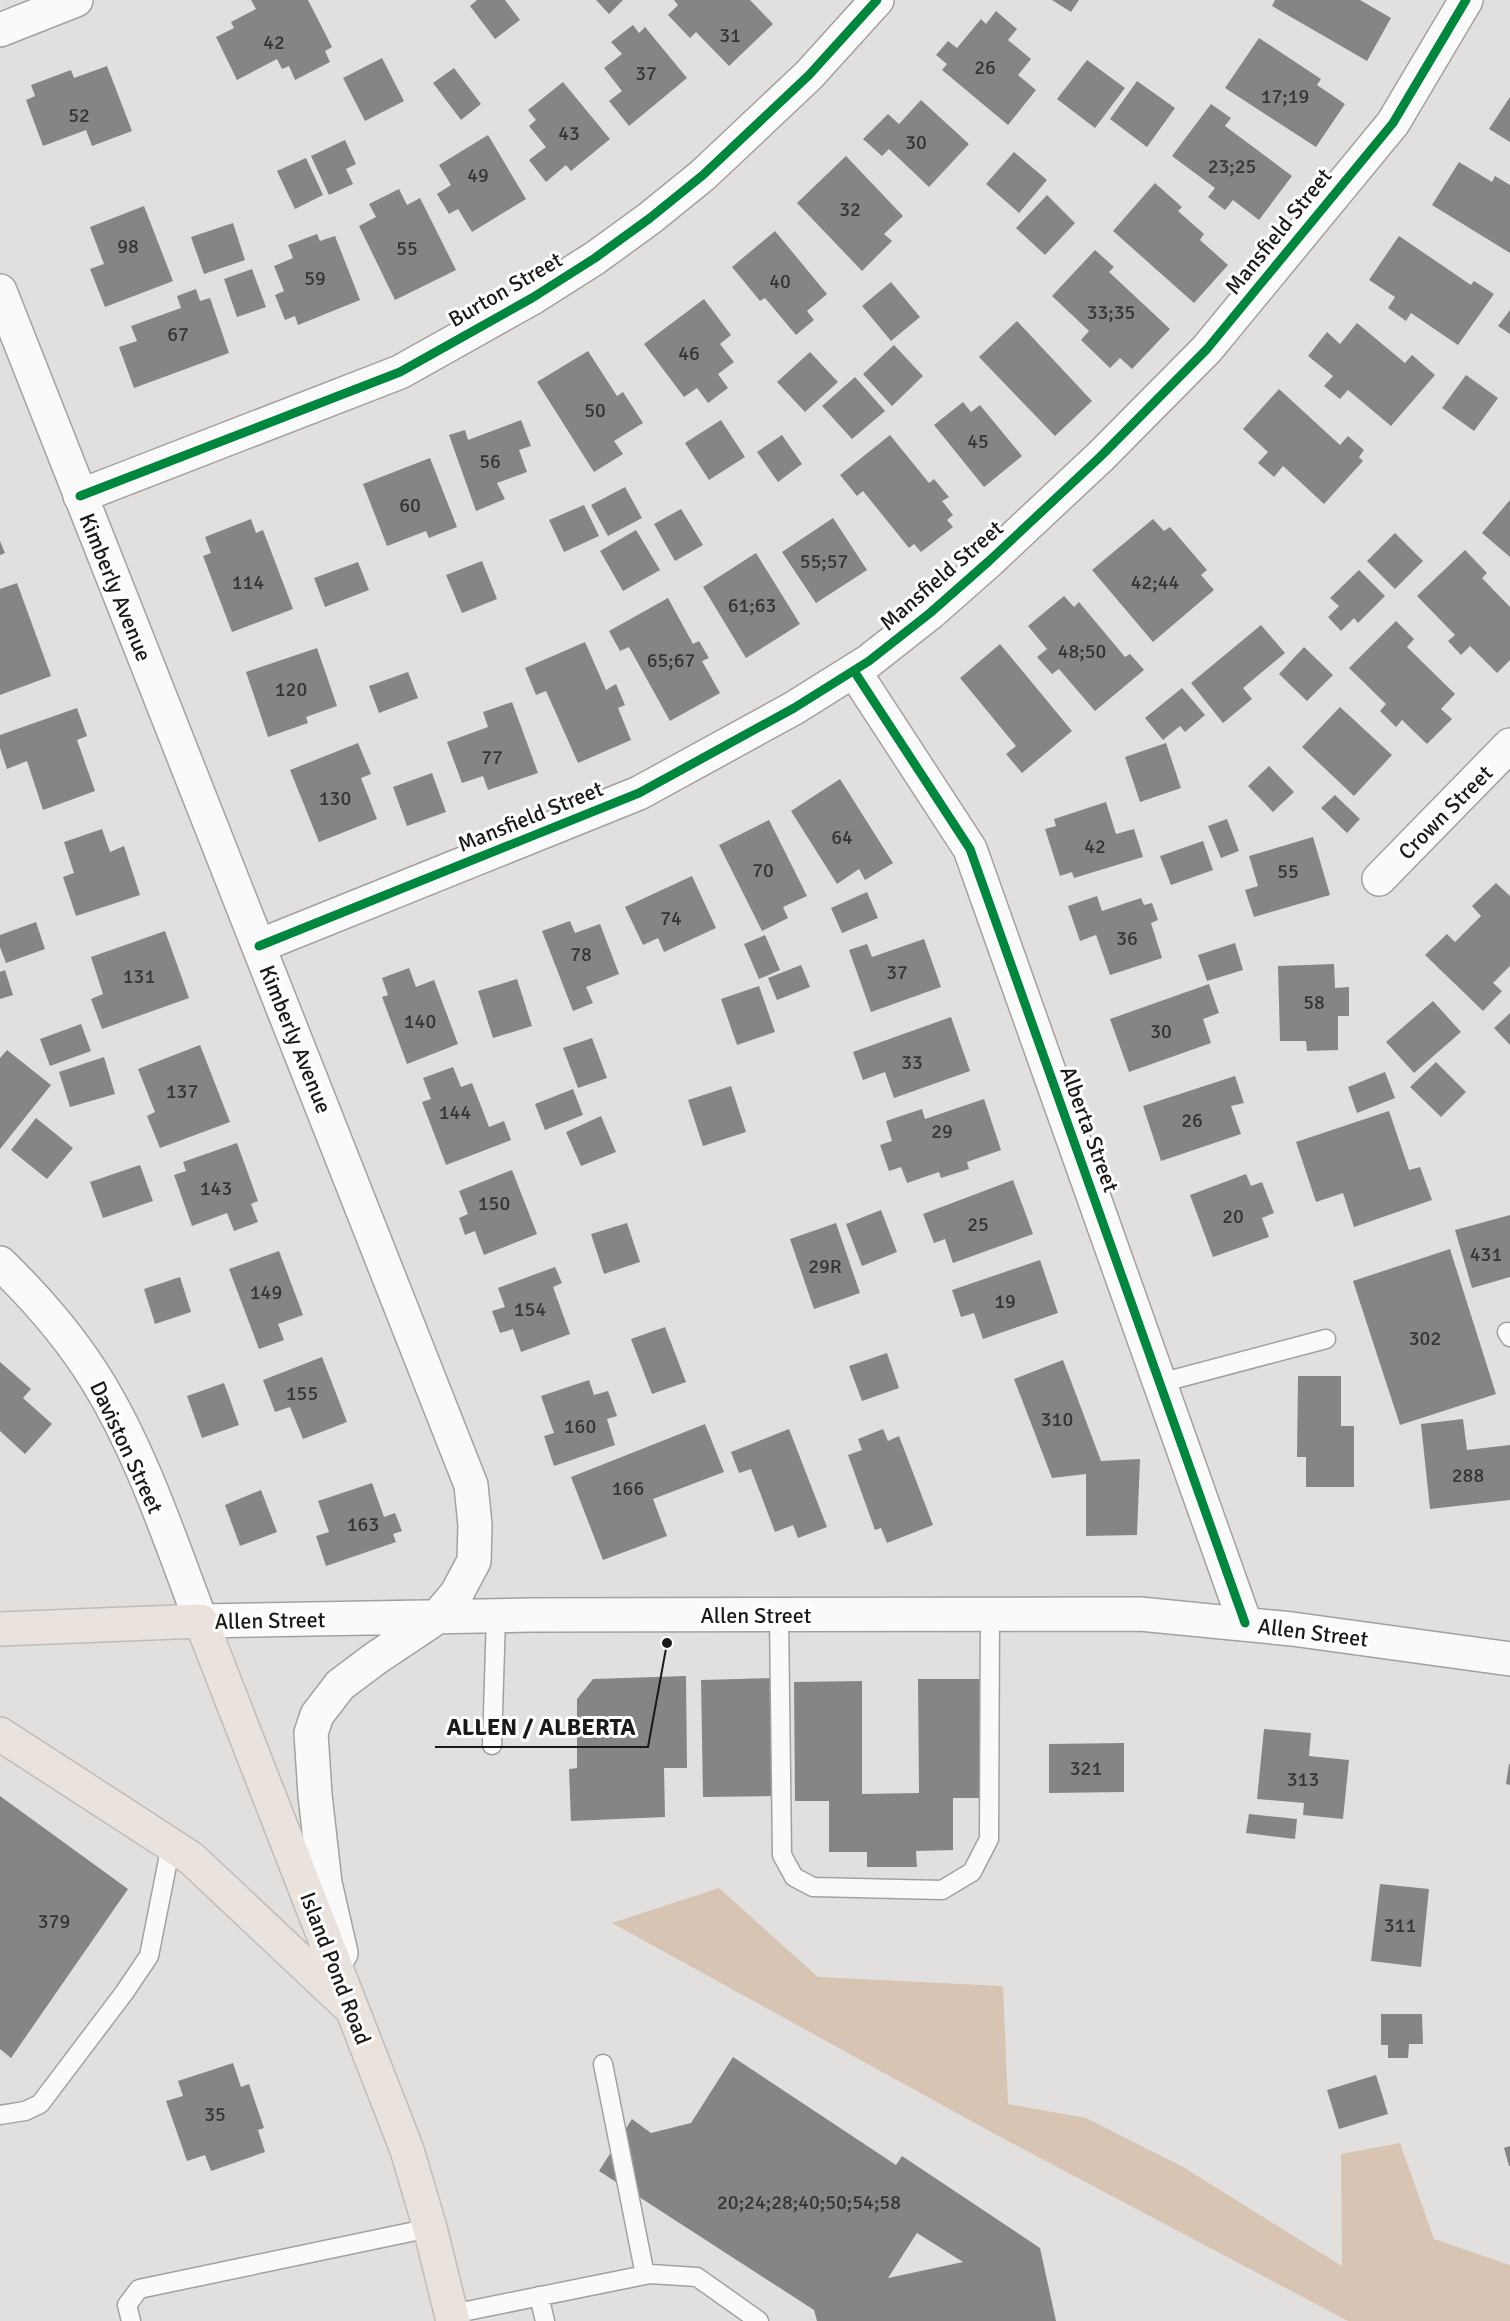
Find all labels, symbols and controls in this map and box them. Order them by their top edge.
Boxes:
house number: 31 [719,23,741,48]
house number: 42 [263,30,285,55]
house number: 26 [974,55,996,80]
house number: 37 [635,61,657,86]
house number: 17;19 [1261,84,1309,109]
house number: 52 [68,103,90,128]
house number: 43 [558,121,580,146]
house number: 30 [905,130,927,155]
house number: 23;25 [1208,154,1256,179]
house number: 49 [467,163,489,188]
street label: Mansfield Street [1219,163,1338,300]
house number: 32 [839,197,861,222]
house number: 98 [117,234,139,259]
house number: 55 [396,236,418,261]
street label: Burton Street [444,246,567,333]
house number: 59 [304,266,326,291]
house number: 40 [769,269,791,294]
house number: 33;35 [1087,300,1135,325]
house number: 67 [167,322,189,347]
house number: 46 [678,341,700,366]
house number: 50 [584,398,606,423]
house number: 45 [967,429,989,454]
house number: 56 [479,449,501,474]
house number: 60 [399,493,421,518]
street label: Kimberly Avenue [74,509,158,665]
street label: Mansfield Street [874,514,1009,636]
house number: 55;57 [800,549,848,574]
house number: 114 [232,570,264,595]
house number: 42;44 [1131,570,1180,595]
house number: 61;63 [728,593,776,618]
house number: 48;50 [1058,639,1106,664]
house number: 65;67 [647,648,695,673]
house number: 120 [275,677,307,702]
house number: 77 [481,745,503,770]
street label: Crown Street [1393,759,1498,865]
street label: Mansfield Street [454,775,607,858]
house number: 130 [319,786,351,811]
house number: 64 [831,825,853,850]
house number: 42 [1084,834,1106,859]
house number: 70 [752,858,774,883]
house number: 55 [1277,859,1299,884]
house number: 74 [660,906,682,931]
house number: 36 [1116,926,1138,951]
house number: 78 [570,942,592,967]
house number: 37 [886,960,908,985]
street label: Kimberly Avenue [254,961,338,1117]
house number: 131 [123,964,155,989]
house number: 58 [1303,990,1325,1015]
house number: 140 [404,1009,436,1034]
house number: 30 [1150,1019,1172,1044]
house number: 33 [901,1050,923,1075]
street label: Alberta Street [1054,1063,1125,1196]
house number: 137 [166,1079,198,1104]
house number: 144 [439,1100,471,1125]
house number: 26 [1181,1108,1203,1133]
house number: 29 [931,1119,953,1144]
house number: 143 [200,1176,232,1201]
house number: 150 [478,1191,510,1216]
house number: 20 [1222,1204,1244,1229]
house number: 25 [967,1212,989,1237]
house number: 431 [1470,1242,1502,1267]
house number: 29R [808,1254,842,1279]
house number: 149 [250,1280,282,1305]
house number: 19 [994,1289,1016,1314]
house number: 154 [514,1297,546,1322]
house number: 302 [1409,1326,1441,1351]
street label: Daviston Street [84,1377,169,1518]
house number: 155 [286,1381,318,1406]
house number: 310 [1041,1407,1073,1432]
house number: 160 [564,1414,596,1439]
house number: 288 [1452,1463,1484,1488]
house number: 166 [612,1476,644,1501]
house number: 163 [347,1512,379,1537]
street label: Allen Street [701,1602,812,1629]
street label: Allen Street [214,1606,326,1635]
street label: Allen Street [1256,1612,1370,1653]
callout: ALLEN / ALBERTA [435,1705,648,1747]
text: ALLEN / ALBERTA [446,1712,636,1742]
house number: 321 [1070,1756,1102,1781]
house number: 313 [1287,1767,1319,1792]
street label: Island Pond Road [294,1888,377,2048]
house number: 379 [38,1909,70,1934]
house number: 311 [1384,1913,1416,1938]
house number: 35 [204,2102,226,2127]
house number: 20;24;28;40;50;54;58 [717,2190,901,2215]

